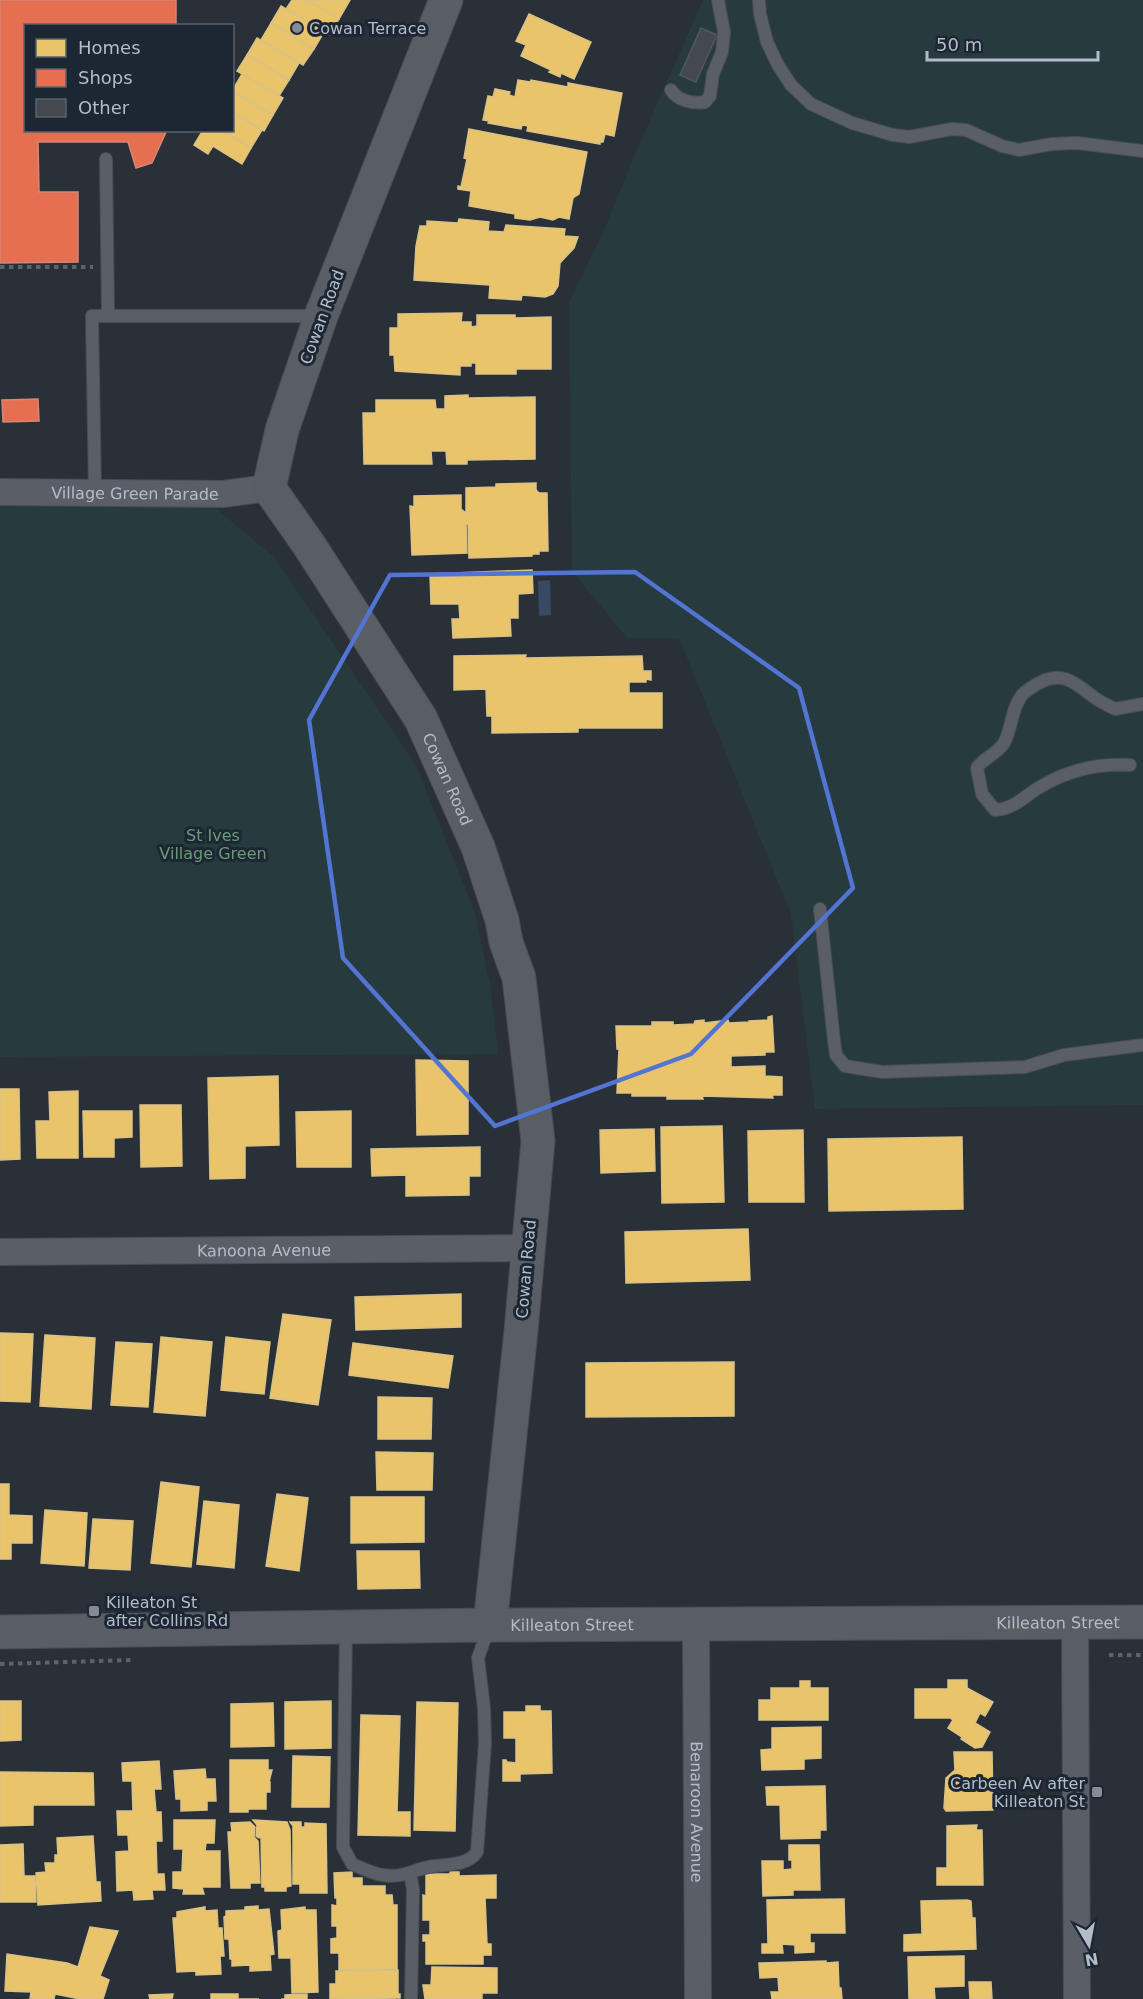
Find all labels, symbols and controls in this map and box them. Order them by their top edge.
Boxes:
place label: Cowan Terrace [309,19,426,38]
marker: Cowan Terrace [290,21,304,35]
legend [24,24,234,132]
scale bar [927,24,1098,62]
text: 50 m [936,34,982,55]
text: Homes [78,37,141,58]
text: Shops [78,67,133,88]
text: Other [78,97,130,118]
street label: Cowan Road [296,267,348,367]
street label: Village Green Parade [51,483,219,503]
street label: Cowan Road [419,730,477,828]
park label: St Ives Village Green [159,826,267,863]
street label: Cowan Road [512,1219,540,1319]
street label: Kanoona Avenue [197,1240,331,1260]
place label: Killeaton St after Collins Rd [106,1593,228,1630]
marker: Killeaton St after Collins Rd [87,1604,101,1618]
street label: Killeaton Street [996,1613,1120,1632]
street label: Killeaton Street [510,1615,634,1634]
street label: Benaroon Avenue [687,1741,707,1883]
place label: Carbeen Av after Killeaton St [950,1774,1085,1811]
marker: Carbeen Av after Killeaton St [1090,1785,1104,1799]
north arrow [1059,1915,1119,1975]
text: N [1083,1949,1100,1970]

